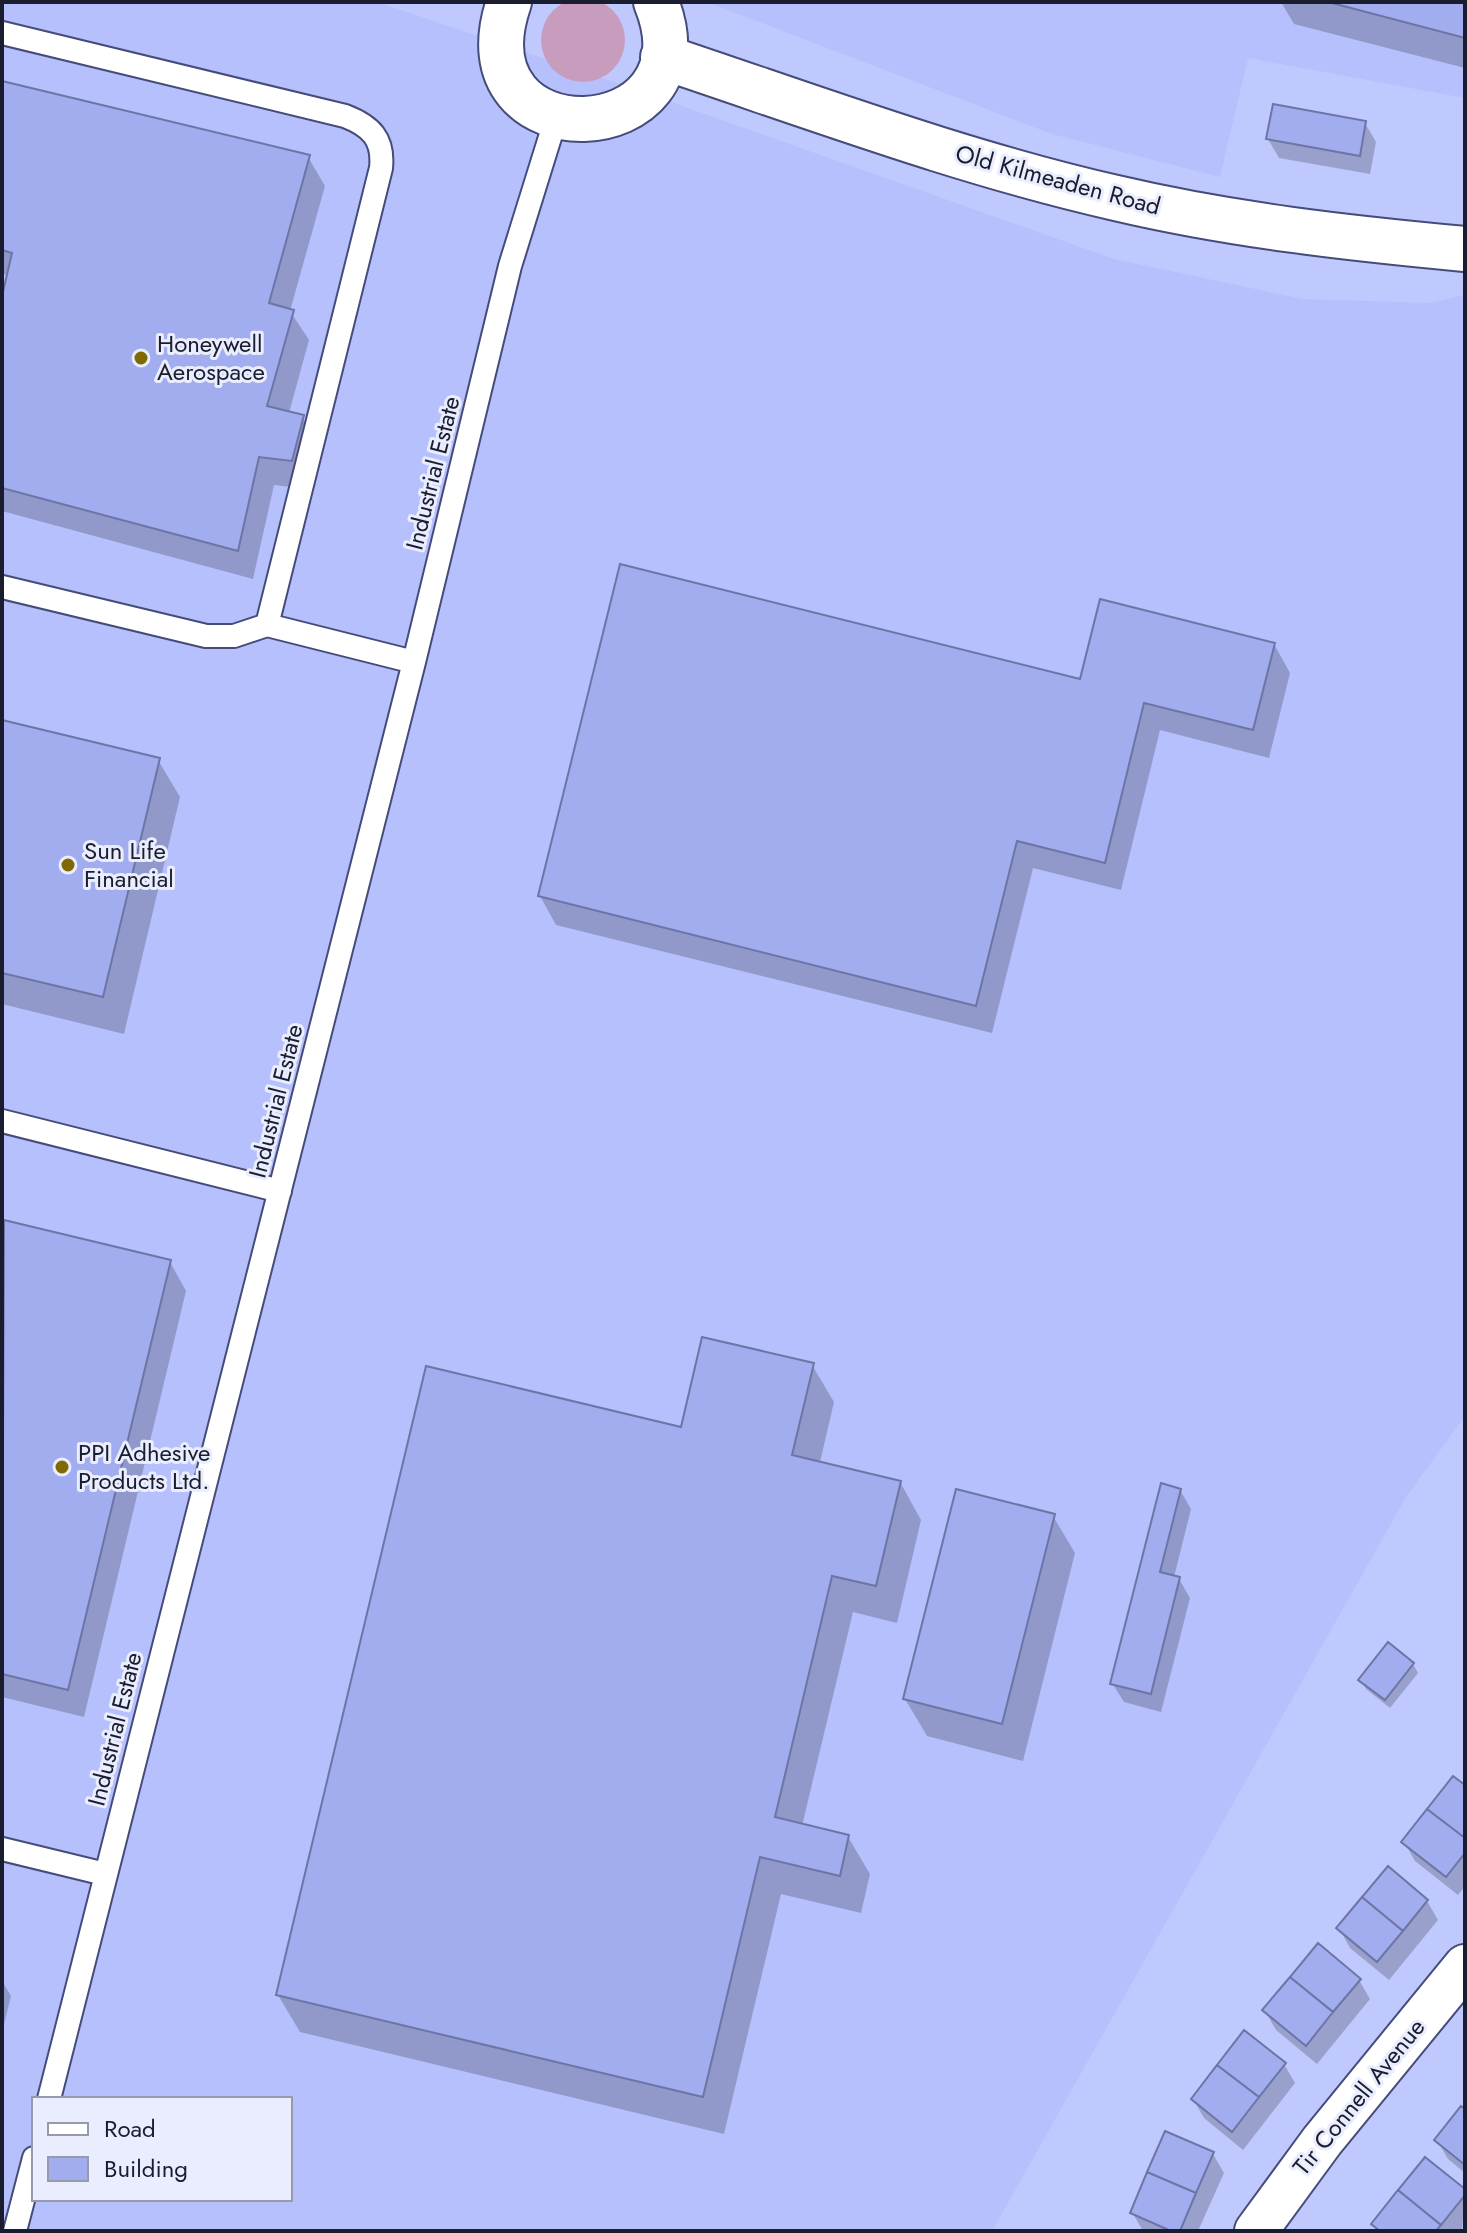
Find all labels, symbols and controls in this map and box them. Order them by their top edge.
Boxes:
street label: Old Kilmeaden Road [952,135,1165,224]
place label: Honeywell Aerospace [157,326,265,389]
marker: Honeywell Aerospace [132,349,150,367]
street label: Industrial Estate [397,392,469,553]
place label: Sun Life Financial [84,833,174,896]
marker: Sun Life Financial [59,856,77,874]
street label: Industrial Estate [240,1020,312,1181]
place label: PPI Adhesive Products Ltd. [78,1435,210,1498]
marker: PPI Adhesive Products Ltd. [53,1458,71,1476]
street label: Industrial Estate [79,1648,151,1809]
street label: Tir Connell Avenue [1284,2011,1433,2183]
legend [32,2097,292,2201]
text: Road [104,2111,156,2146]
text: Building [104,2151,188,2186]

